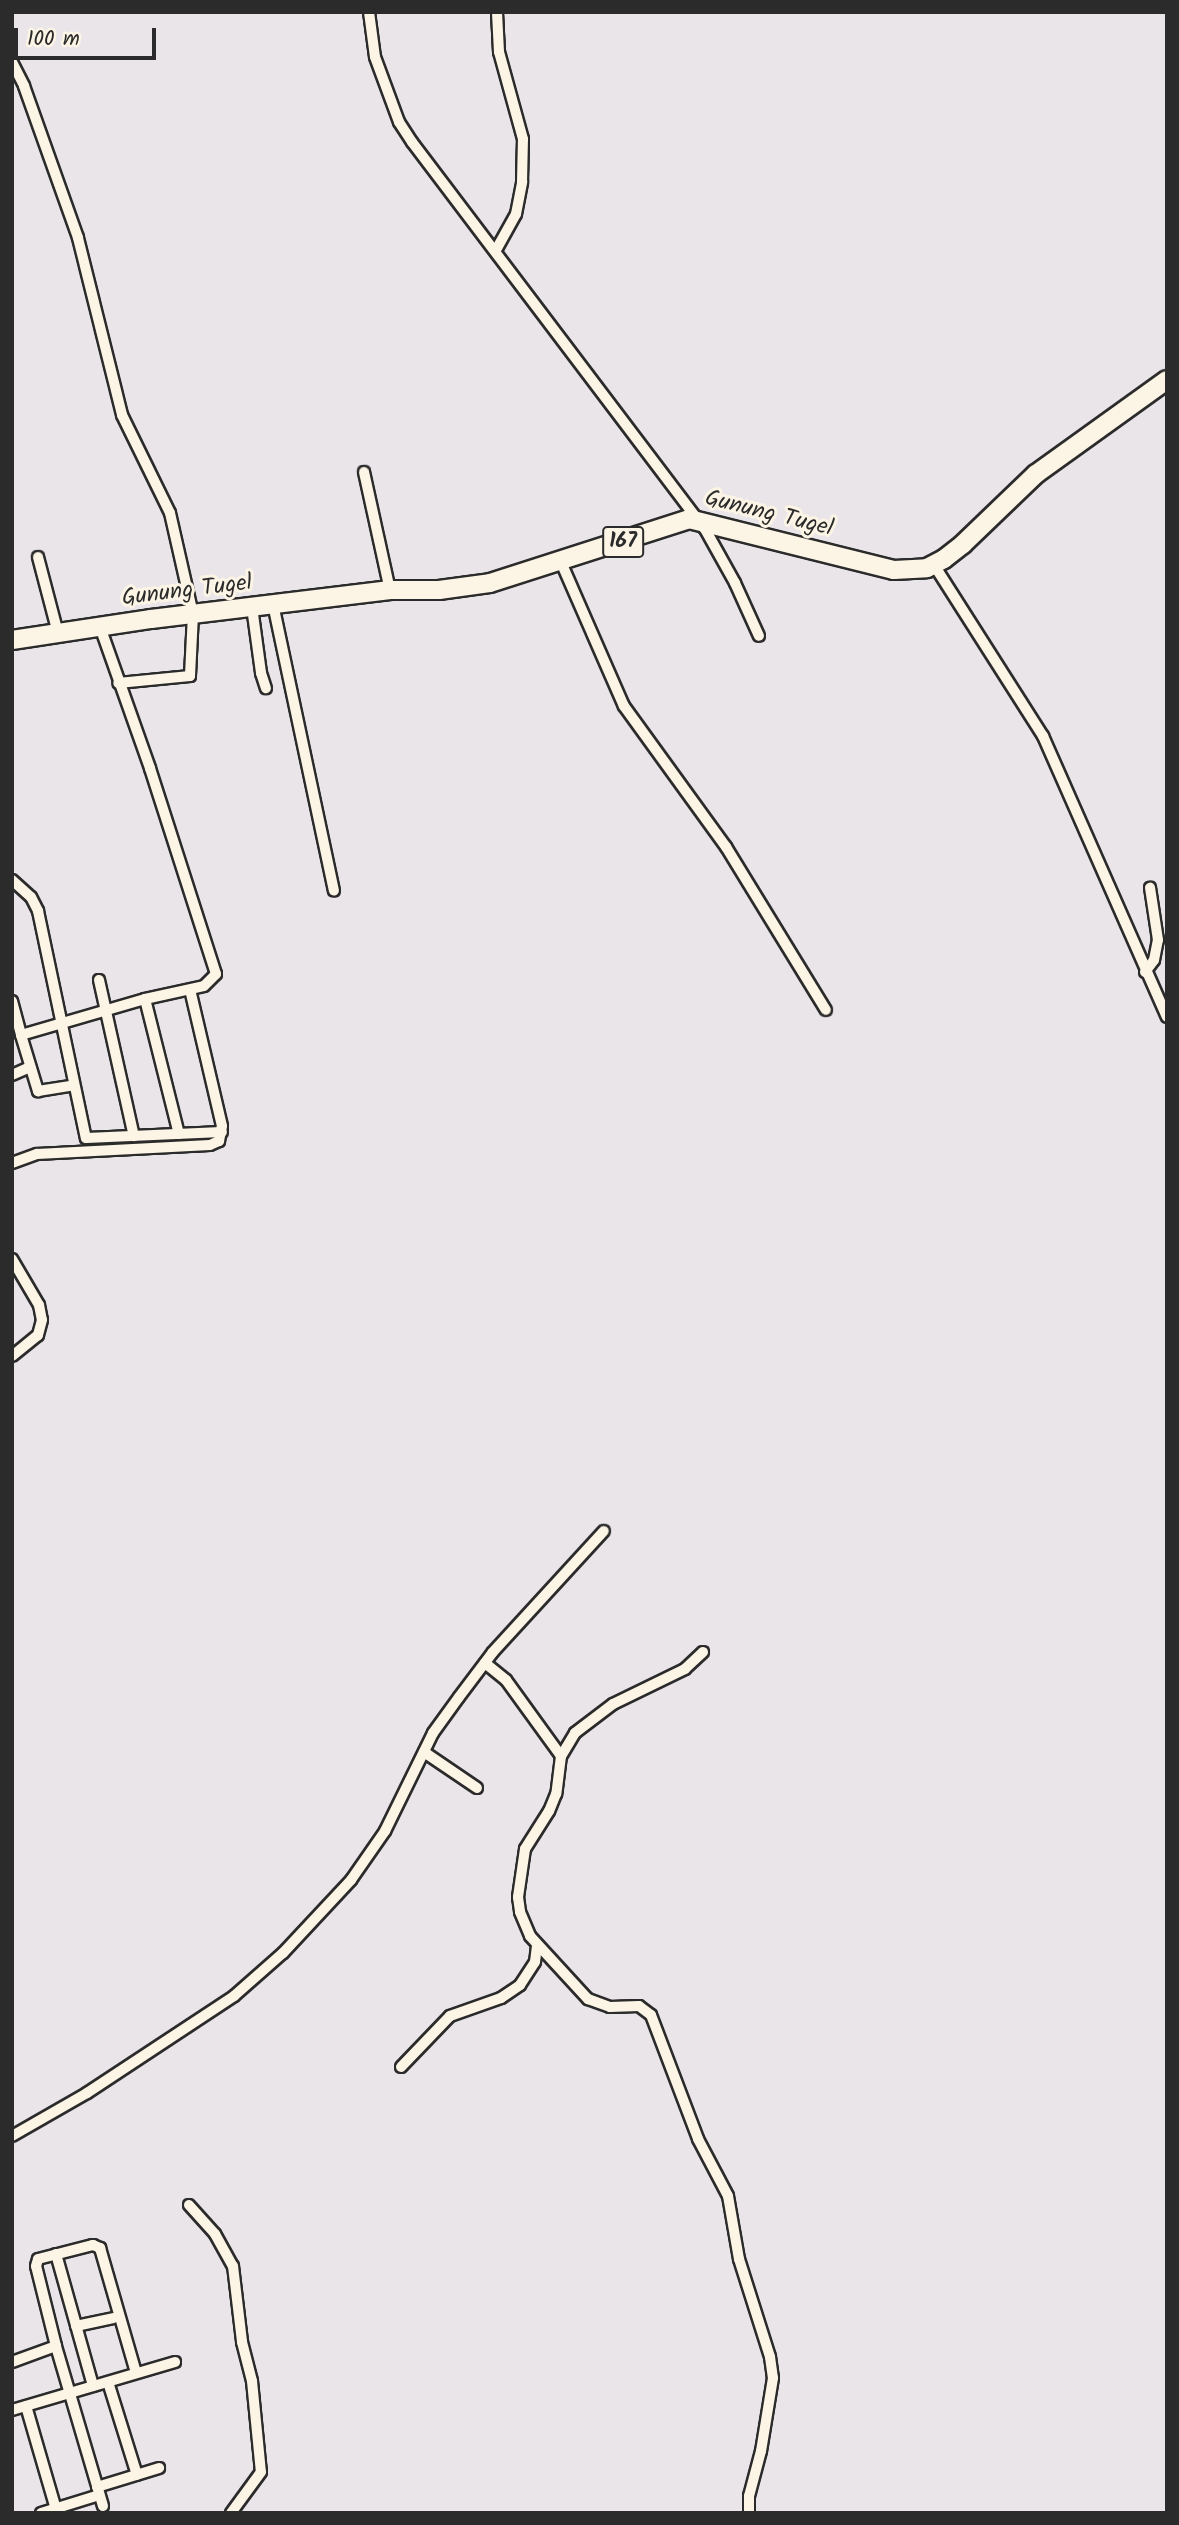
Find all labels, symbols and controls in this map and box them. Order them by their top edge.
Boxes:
scale bar [18,14,159,58]
text: 100 m [27,23,80,56]
street label: Gunung Tugel [702,485,836,543]
road number: 167 [602,524,644,560]
street label: Gunung Tugel [120,569,254,613]

